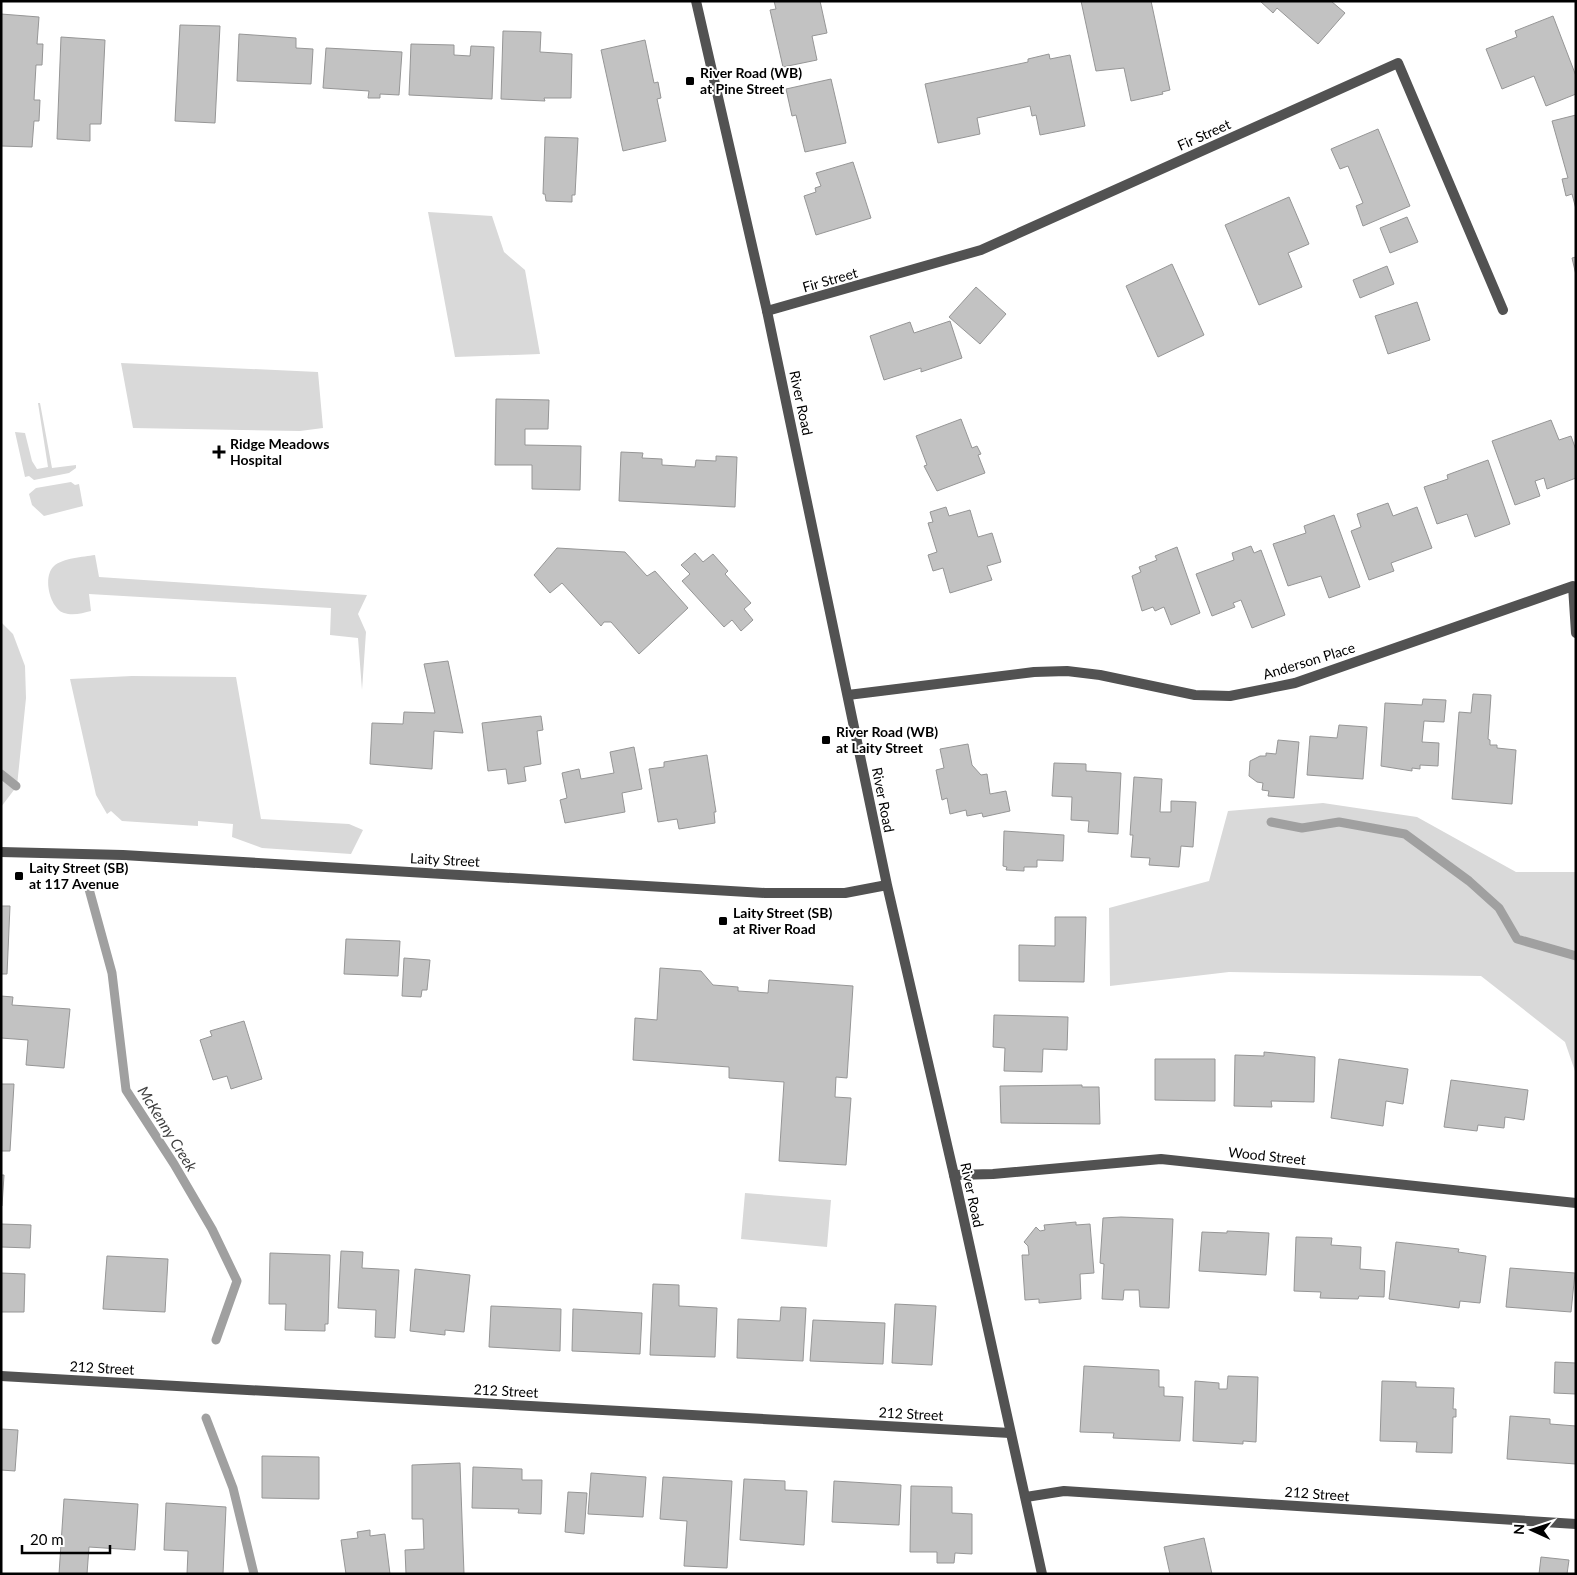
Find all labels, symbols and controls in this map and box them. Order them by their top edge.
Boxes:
place label: River Road (WB) at Pine Street [700,64,802,97]
marker: River Road (WB) at Pine Street [684,75,696,87]
street label: Fir Street [1175,115,1233,154]
street label: Fir Street [800,264,859,295]
street label: River Road [786,369,817,437]
place label: Ridge Meadows Hospital [230,435,329,468]
marker: Ridge Meadows Hospital [212,445,226,459]
street label: Anderson Place [1261,638,1357,683]
place label: River Road (WB) at Laity Street [836,723,938,756]
marker: River Road (WB) at Laity Street [820,734,832,746]
street label: River Road [869,766,898,834]
street label: Laity Street [410,849,480,870]
place label: Laity Street (SB) at 117 Avenue [29,859,128,892]
marker: Laity Street (SB) at 117 Avenue [13,870,25,882]
place label: Laity Street (SB) at River Road [733,904,832,937]
marker: Laity Street (SB) at River Road [717,915,729,927]
water label: McKenny Creek [135,1083,202,1175]
street label: Wood Street [1227,1143,1307,1168]
street label: River Road [957,1161,988,1229]
street label: 212 Street [69,1357,135,1378]
street label: 212 Street [473,1380,539,1401]
street label: 212 Street [878,1403,944,1424]
street label: 212 Street [1284,1483,1350,1504]
north arrow [1507,1505,1557,1555]
scale bar [22,1522,110,1554]
text: N [1510,1523,1527,1535]
text: 20 m [30,1530,64,1548]

